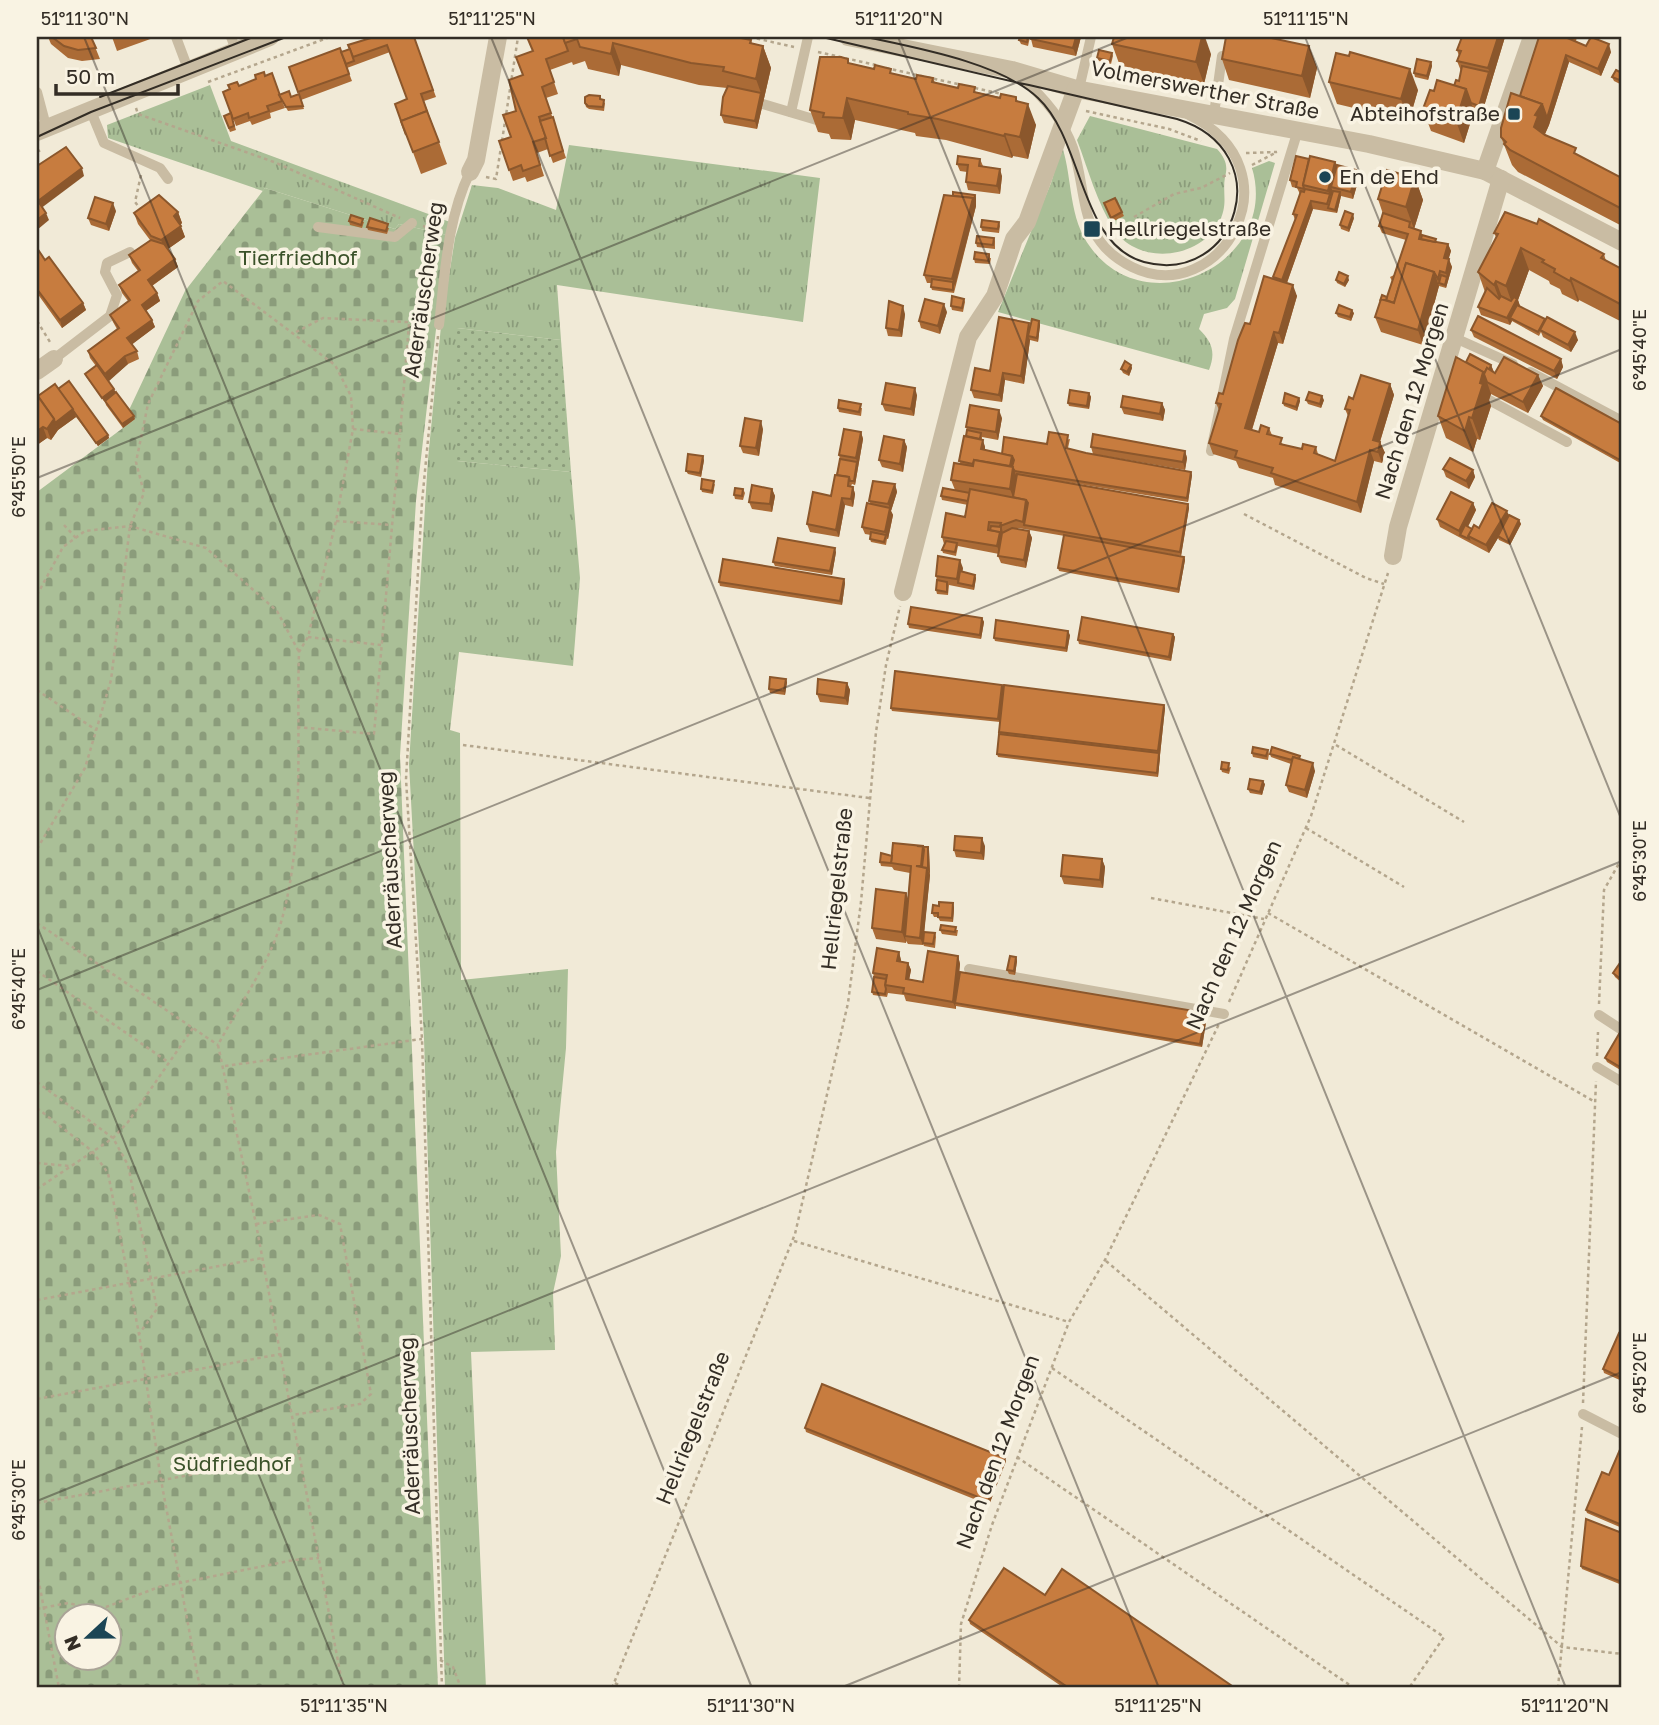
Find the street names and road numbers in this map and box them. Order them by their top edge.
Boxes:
street label: Volmerswerther Straße [1089,54,1322,124]
street label: Aderräuscherweg [398,200,448,380]
street label: Nach den 12 Morgen [1369,299,1453,503]
street label: Aderräuscherweg [371,771,407,950]
street label: Hellriegelstraße [815,806,857,971]
street label: Nach den 12 Morgen [1180,836,1287,1034]
street label: Aderräuscherweg [393,1337,425,1515]
street label: Hellriegelstraße [649,1347,735,1508]
street label: Nach den 12 Morgen [950,1351,1044,1552]

